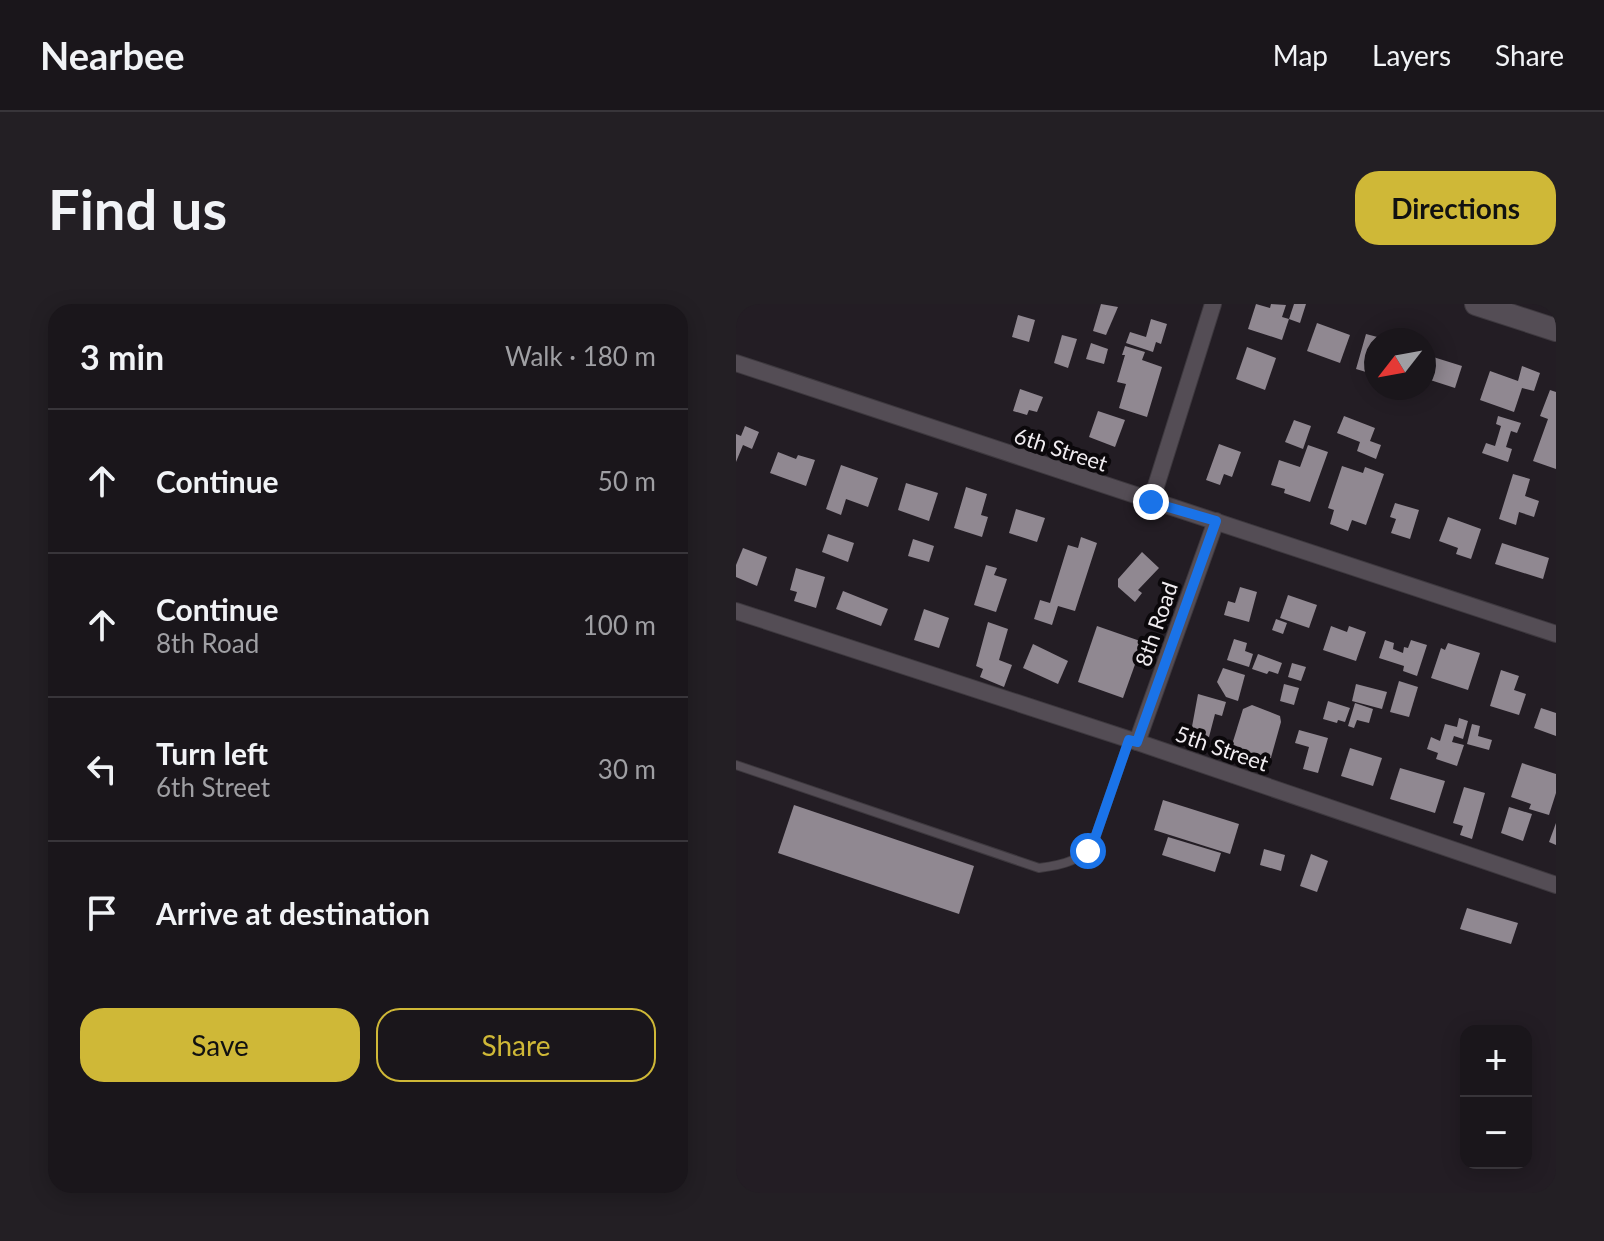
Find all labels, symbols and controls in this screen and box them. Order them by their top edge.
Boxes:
text: Nearbee [40,32,185,78]
text: Map [1273,38,1328,72]
text: Layers [1372,38,1451,72]
text: Share [1495,38,1564,72]
button: Directions [1355,171,1556,245]
text: Find us [48,175,227,242]
north arrow [1364,328,1436,400]
text: 3 min [80,336,164,377]
text: Walk · 180 m [505,340,656,372]
street label: 6th Street [1011,421,1111,477]
icon: ahead [80,459,124,503]
text: Continue [156,463,279,499]
text: 50 m [598,465,656,497]
route end [1133,484,1169,520]
street label: 8th Road [1129,578,1183,670]
text: Continue [156,591,279,627]
icon: ahead [80,603,124,647]
text: 100 m [583,609,656,641]
text: 8th Road [156,627,259,659]
street label: 5th Street [1172,720,1272,777]
text: Turn left [156,735,268,771]
icon: left [80,747,124,791]
text: 30 m [598,753,656,785]
text: 6th Street [156,771,270,803]
route start [1070,833,1106,869]
icon: arrive [80,891,124,935]
text: Arrive at destination [156,895,430,931]
button: Save [80,1008,360,1082]
button: Share [376,1008,656,1082]
map controls [1460,1025,1532,1169]
button: + [1460,1025,1532,1097]
button: − [1460,1097,1532,1169]

